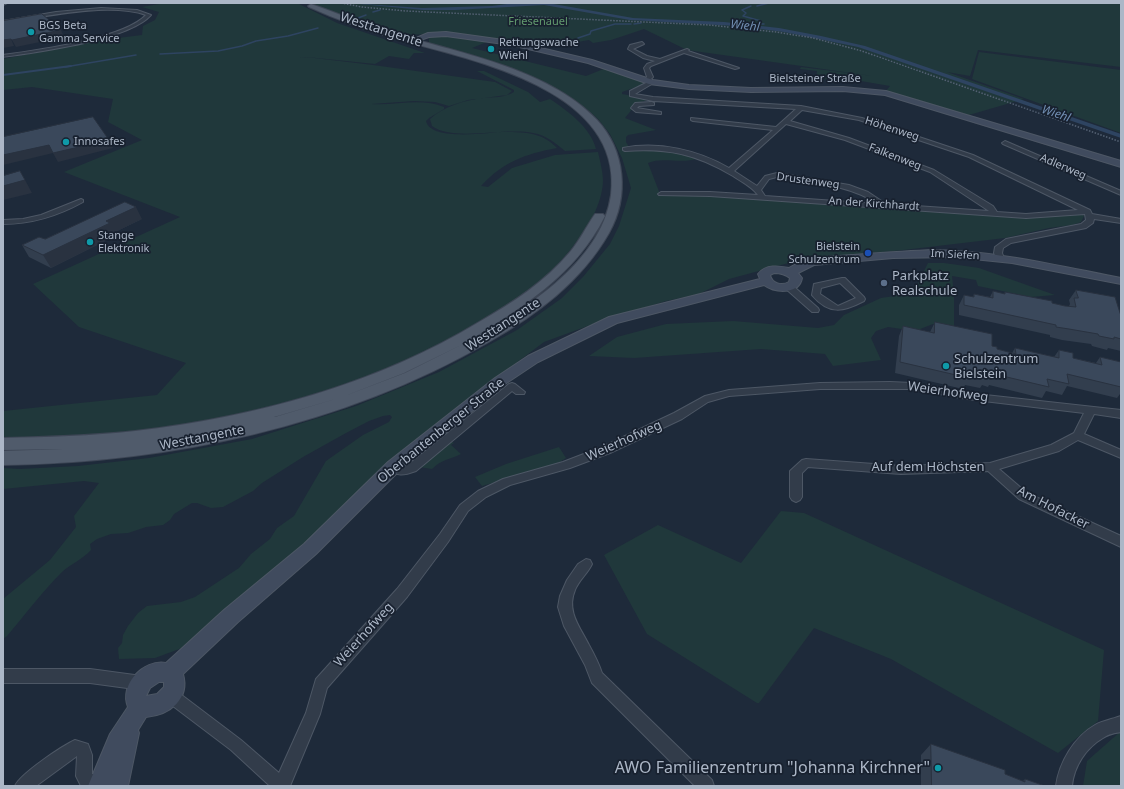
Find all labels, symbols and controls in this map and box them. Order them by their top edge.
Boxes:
street label: Westtangente [338,9,424,51]
park label: Friesenauel [508,15,568,29]
water label: Wiehl [730,17,760,35]
place label: BGS Beta Gamma Service [39,19,119,45]
marker: BGS Beta Gamma Service [26,27,36,37]
place label: Rettungswache Wiehl [499,36,579,62]
marker: Rettungswache Wiehl [486,44,496,54]
street label: Bielsteiner Straße [769,72,861,86]
water label: Wiehl [1040,102,1072,126]
street label: Höhenweg [863,114,921,144]
place label: Innosafes [74,135,125,149]
marker: Innosafes [61,137,71,147]
street label: Falkenweg [867,141,923,173]
street label: Adlerweg [1038,151,1088,183]
street label: Drustenweg [776,170,840,192]
street label: An der Kirchhardt [828,194,920,214]
place label: Stange Elektronik [98,229,149,255]
marker: Stange Elektronik [85,237,95,247]
place label: Bielstein Schulzentrum [788,240,860,266]
street label: Im Siefen [930,247,980,263]
marker: Bielstein Schulzentrum [863,248,873,258]
place label: Parkplatz Realschule [892,268,957,299]
marker: Parkplatz Realschule [879,278,889,288]
street label: Westtangente [463,295,543,355]
place label: Schulzentrum Bielstein [954,351,1039,382]
marker: Schulzentrum Bielstein [941,361,951,371]
street label: Oberbantenberger Straße [374,375,508,487]
street label: Weierhofweg [907,379,989,405]
street label: Weierhofweg [584,417,664,465]
street label: Westtangente [159,422,245,454]
street label: Auf dem Höchsten [871,459,985,475]
street label: Am Hofacker [1014,483,1092,533]
street label: Weierhofweg [331,600,397,670]
place label: AWO Familienzentrum "Johanna Kirchner" [615,758,930,778]
marker: AWO Familienzentrum "Johanna Kirchner" [933,763,943,773]

